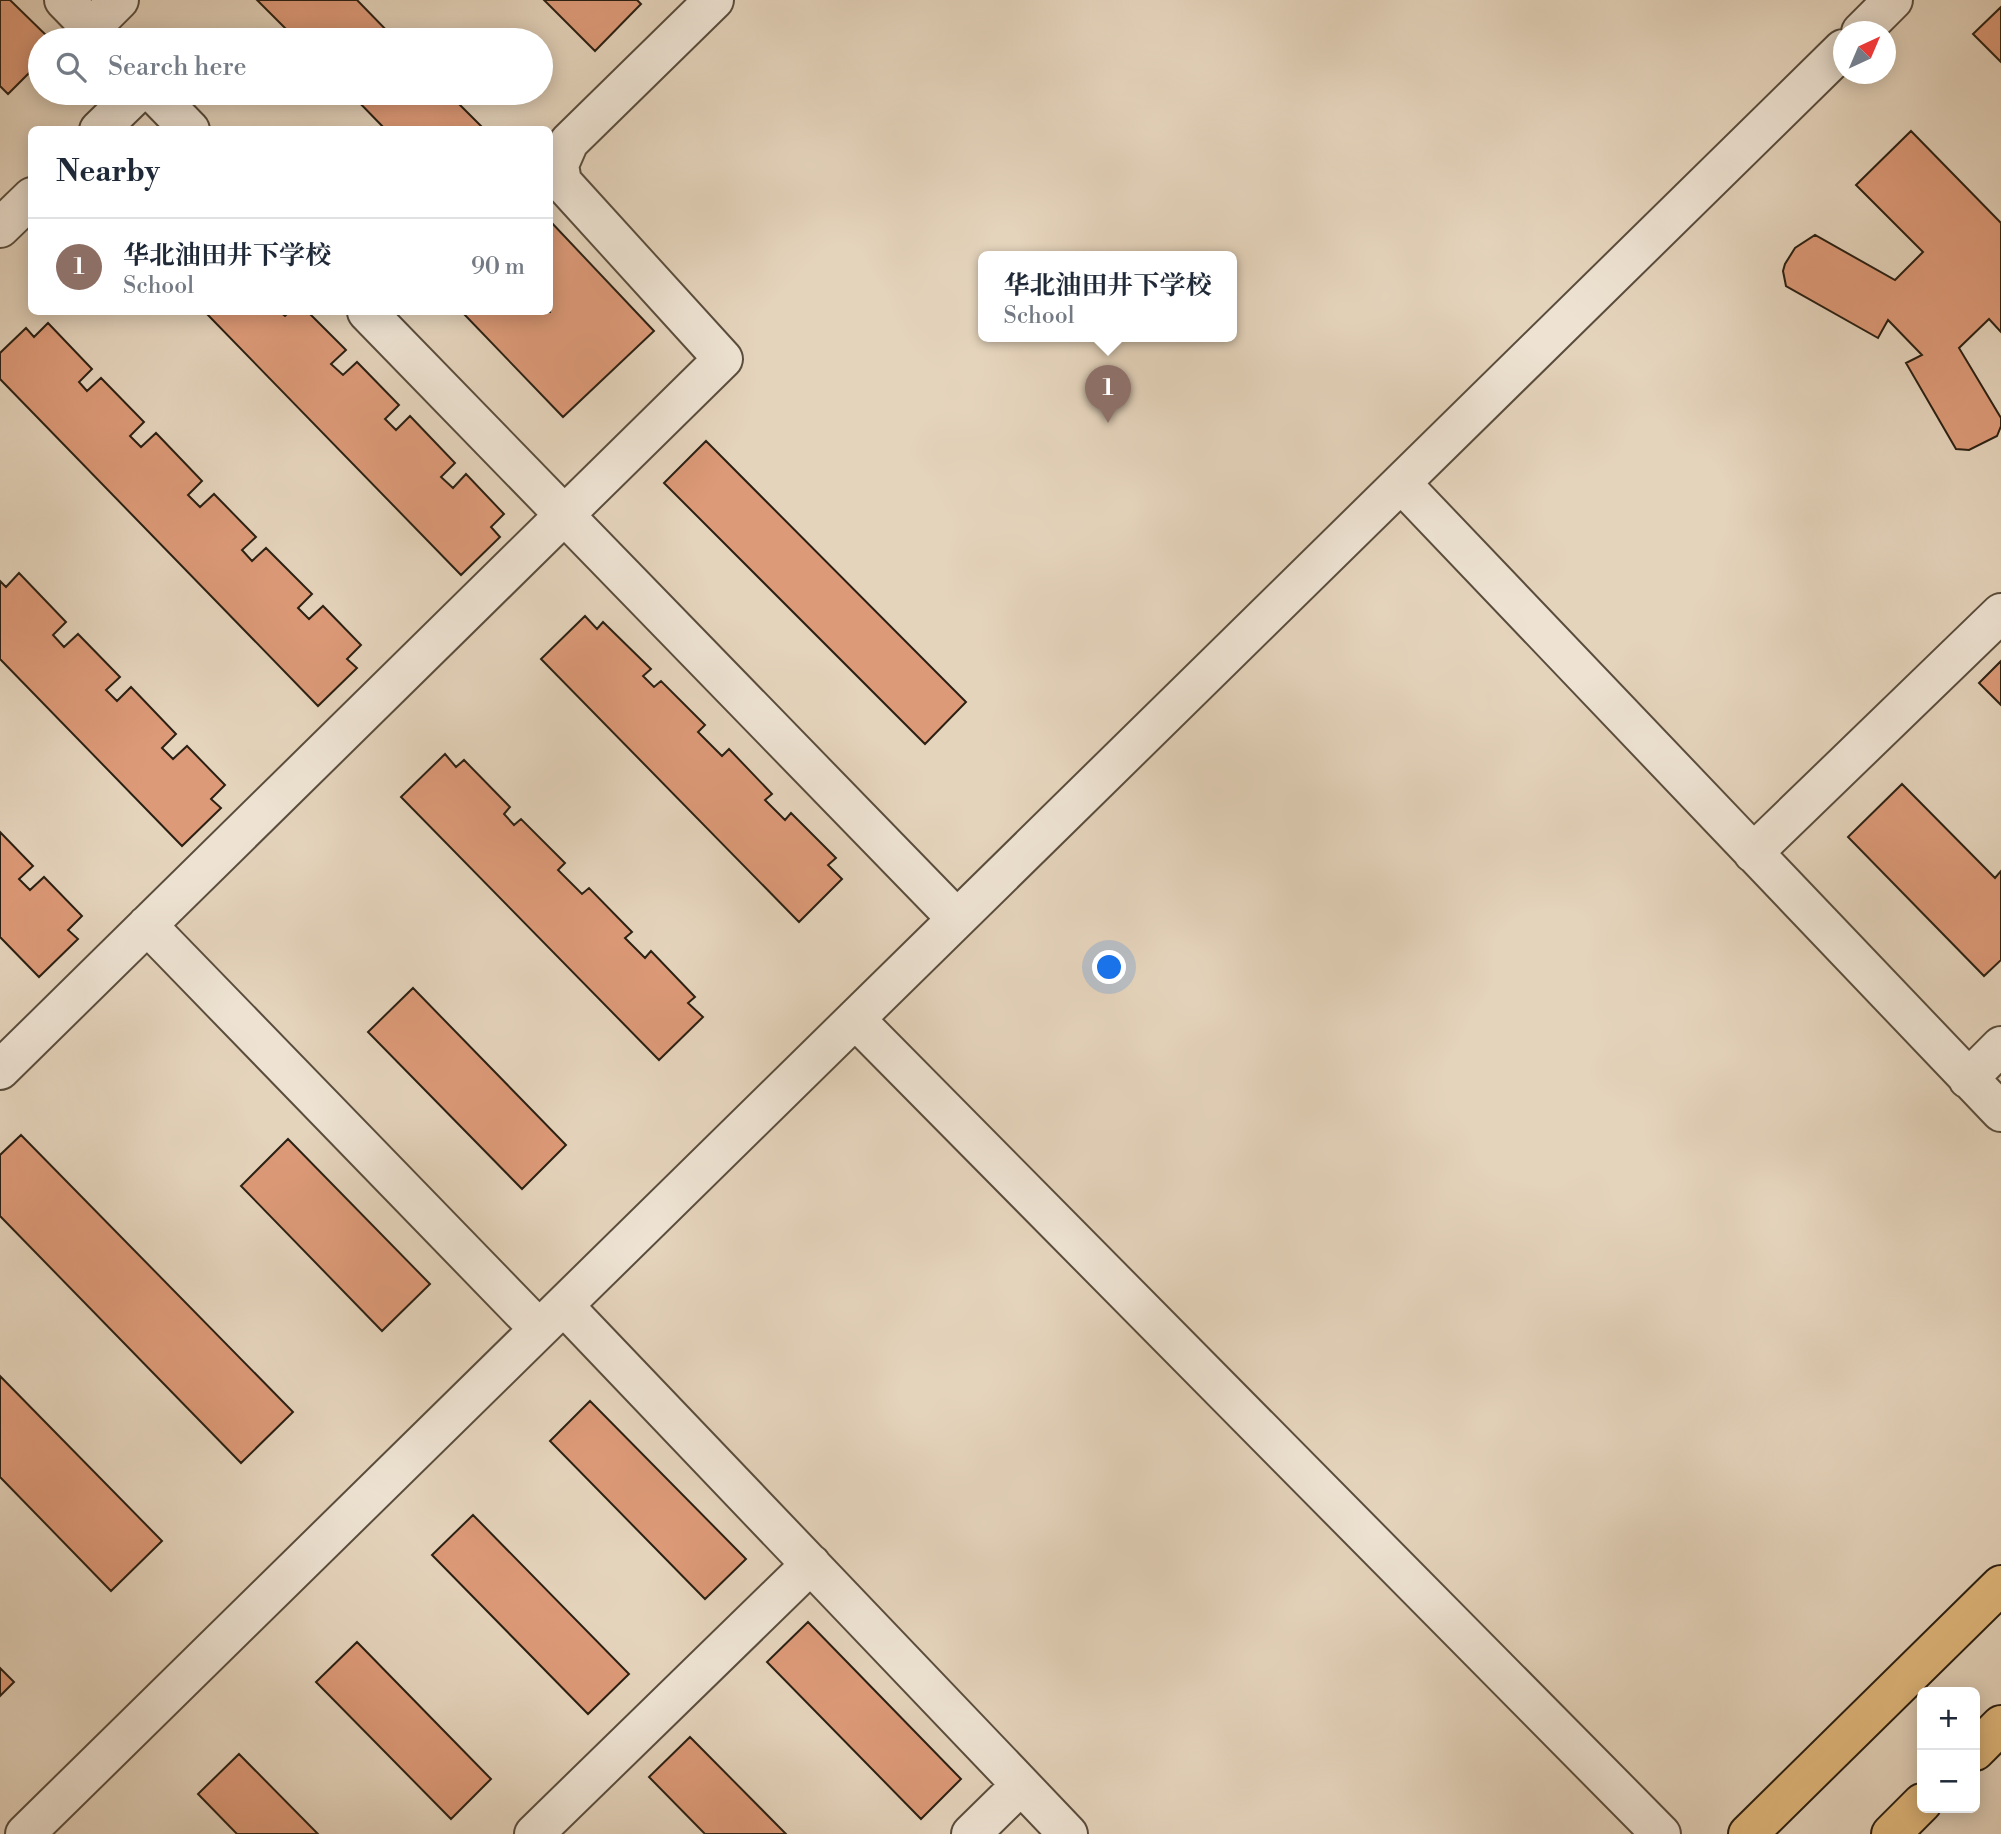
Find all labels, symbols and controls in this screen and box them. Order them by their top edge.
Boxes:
north arrow [1833,21,1896,84]
search box [28,28,553,105]
icon: search [52,48,90,86]
text: Search here [108,51,247,83]
text: Nearby [56,153,160,191]
text: 华北油田井下学校 [123,240,331,272]
popup [978,251,1237,342]
text: 1 [73,253,85,281]
text: 90 m [471,253,525,281]
text: 华北油田井下学校 [1003,270,1212,302]
text: School [123,272,194,300]
text: School [1003,302,1075,330]
pin: 1 [1085,365,1131,423]
your location [1092,950,1126,984]
map controls [1917,1687,1980,1813]
button: + [1917,1687,1980,1750]
button: − [1917,1750,1980,1813]

